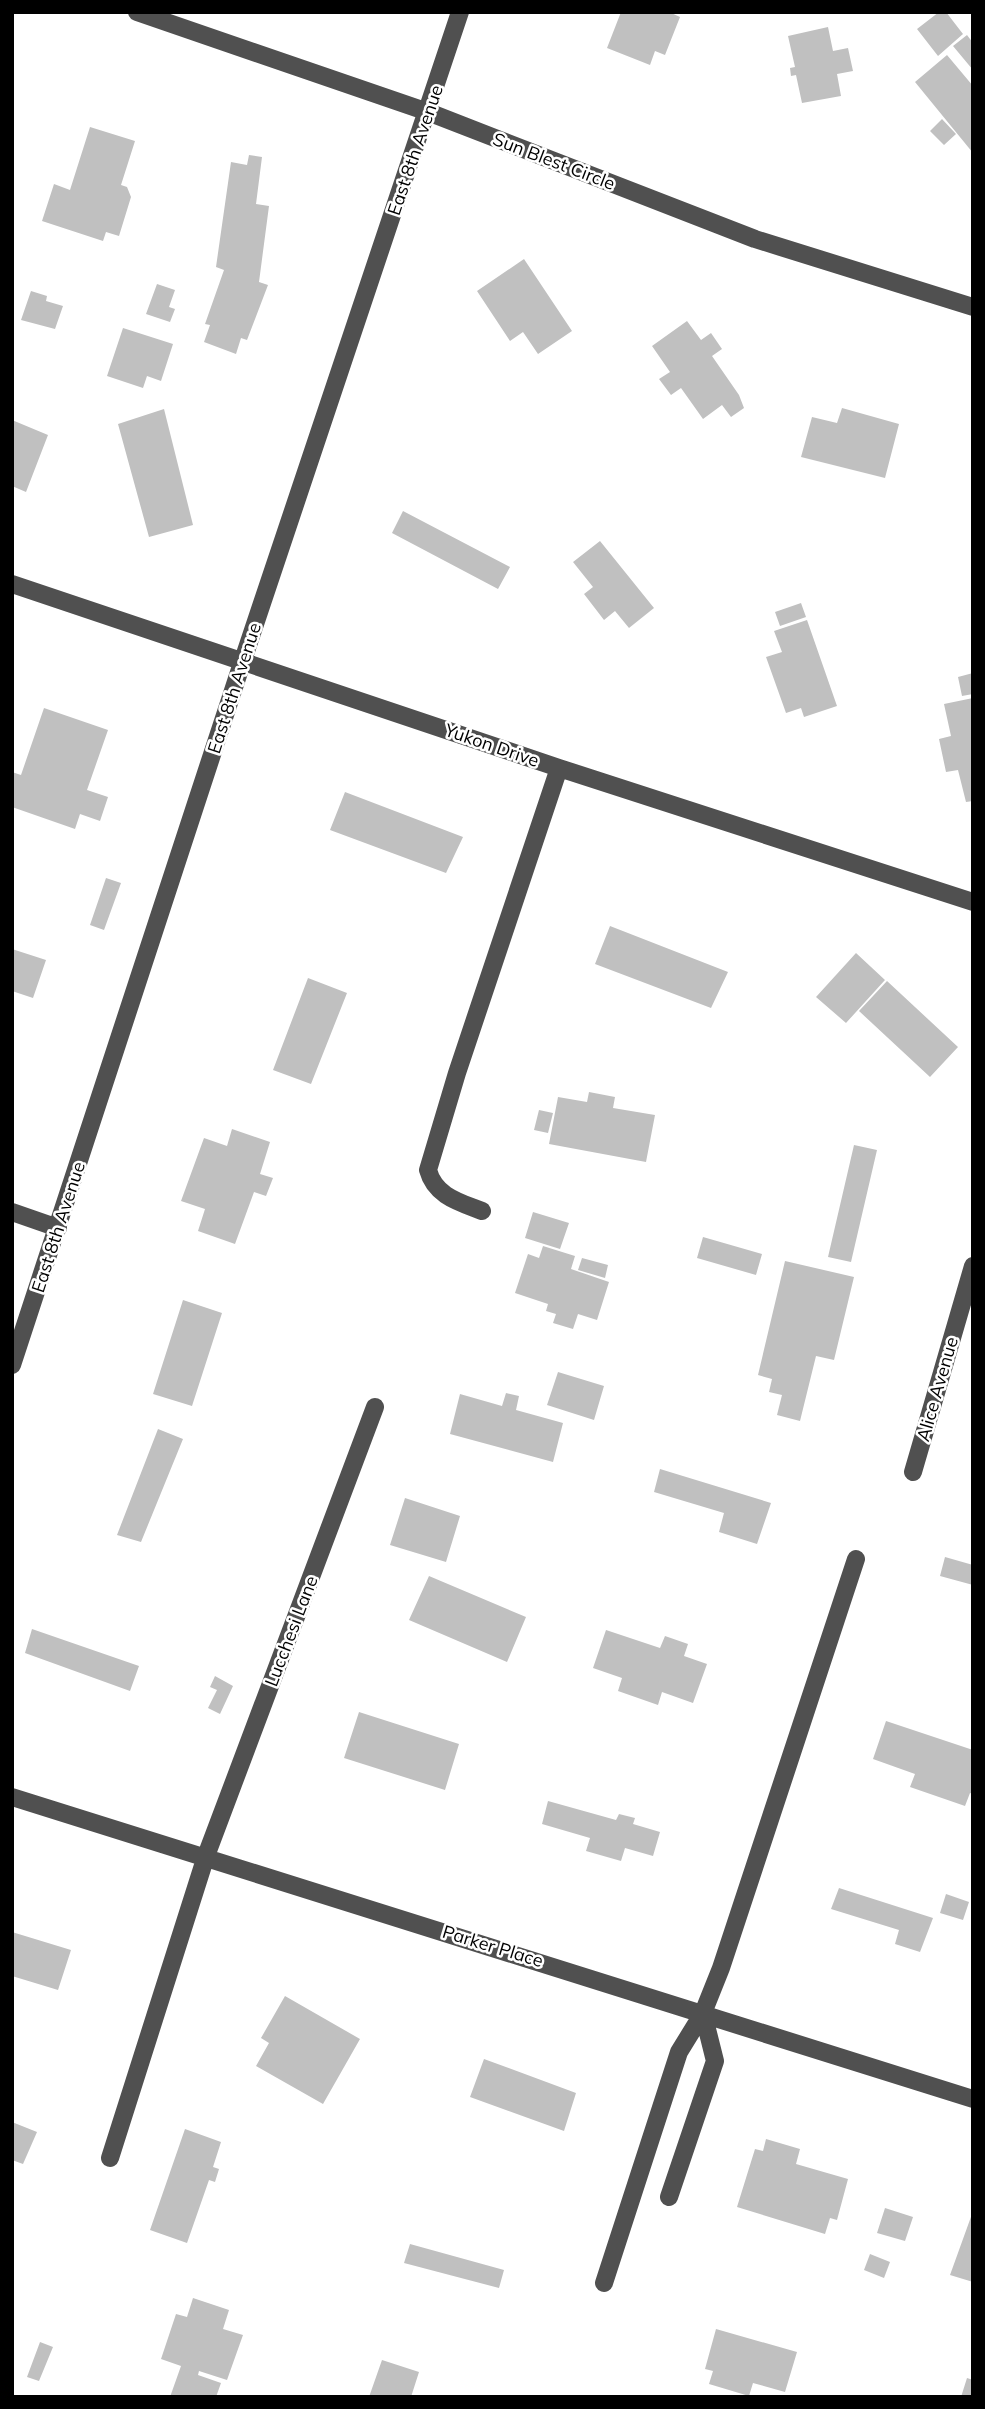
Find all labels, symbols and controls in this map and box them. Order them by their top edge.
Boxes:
street label: East 8th Avenue [382,82,448,218]
street label: Sun Blest Circle [490,127,618,195]
street label: East 8th Avenue [202,620,266,756]
street label: Yukon Drive [441,718,542,772]
street label: East 8th Avenue [26,1159,90,1295]
street label: Alice Avenue [911,1334,963,1444]
street label: Lucchesi Lane [259,1572,323,1690]
street label: Parker Place [440,1920,546,1972]

